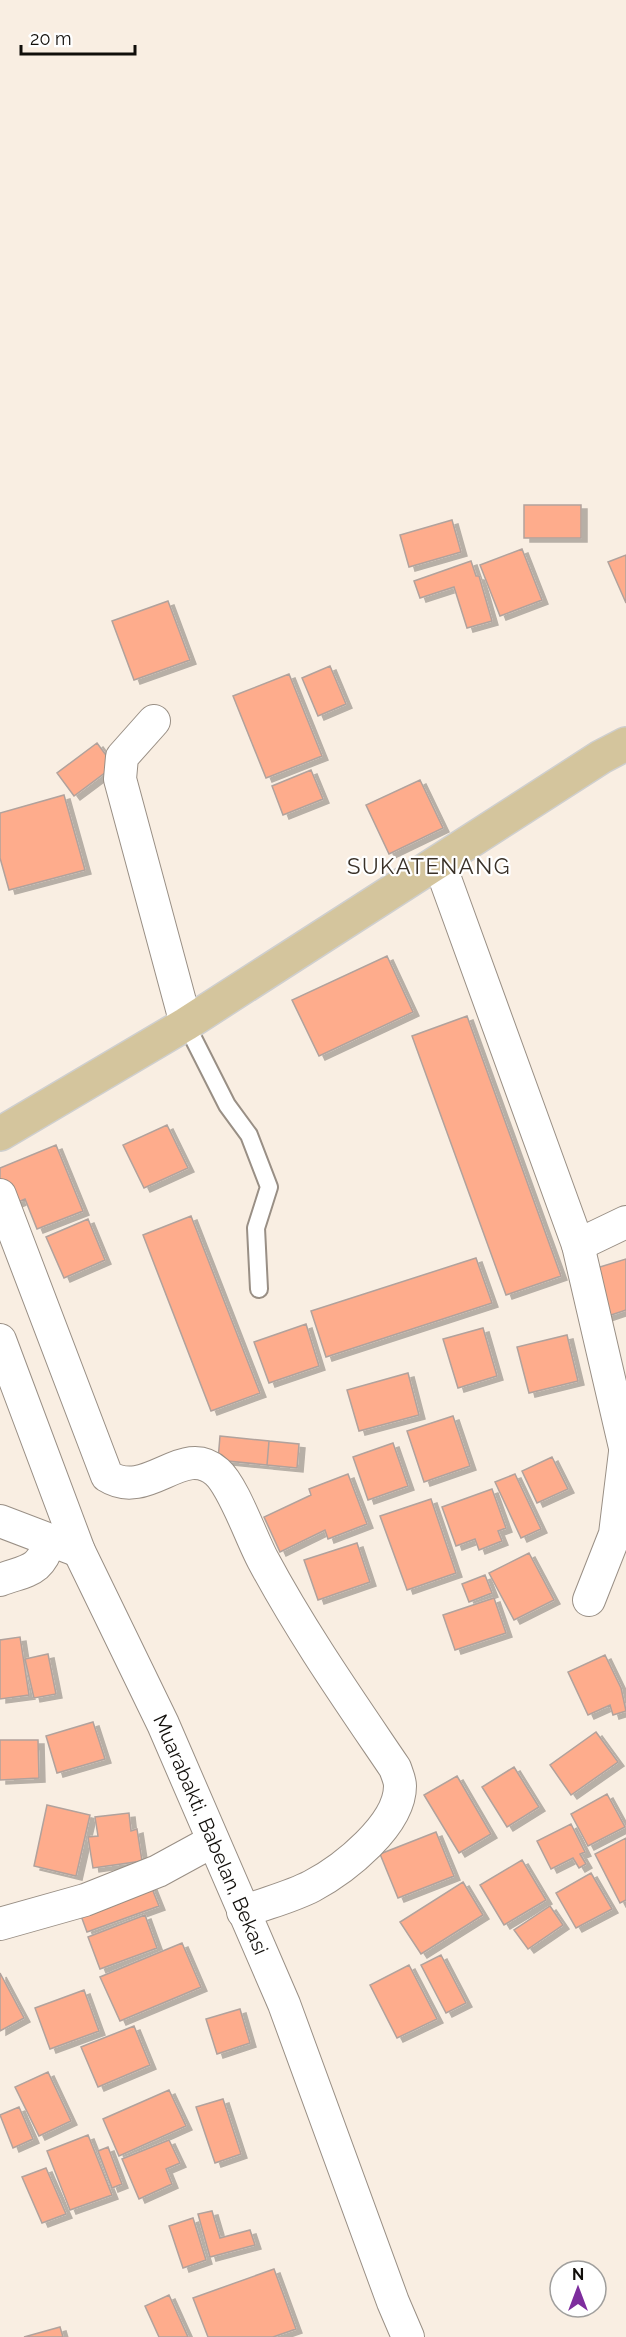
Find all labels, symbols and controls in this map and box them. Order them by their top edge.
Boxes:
scale bar [21,18,135,56]
text: 20 m [30,28,72,49]
district label: SUKATENANG [347,853,511,879]
street label: Muarabakti, Babelan, Bekasi [148,1710,273,1958]
north arrow [548,2259,608,2319]
text: N [572,2265,584,2284]

